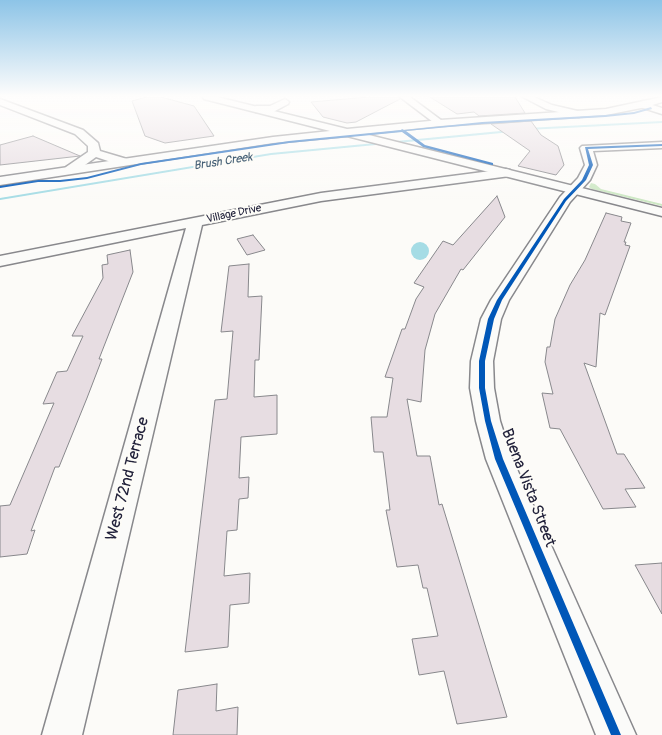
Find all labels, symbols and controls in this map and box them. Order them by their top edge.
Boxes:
water label: Brush Creek [193,150,253,174]
street label: Village Drive [205,202,263,226]
street label: West 72nd Terrace [102,415,154,543]
street label: Buena Vista Street [497,426,559,550]

